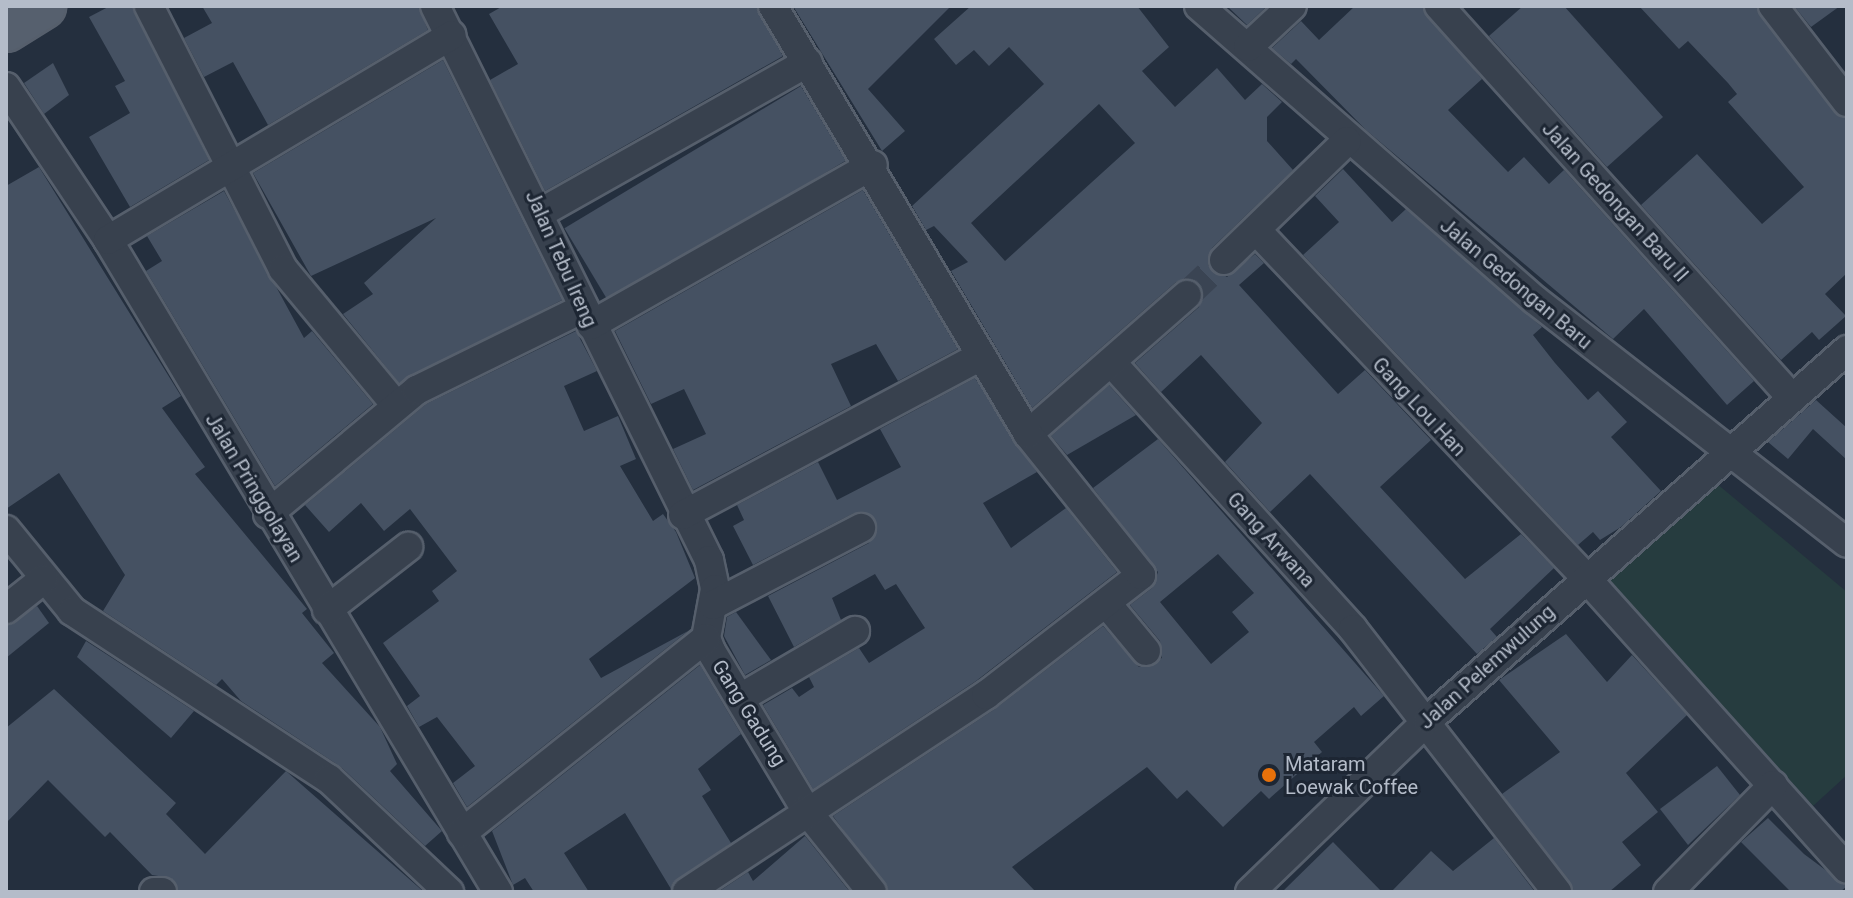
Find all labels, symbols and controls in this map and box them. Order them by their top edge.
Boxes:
street label: Jalan Gedongan Baru II [1537,117,1693,287]
street label: Jalan Tebu Ireng [520,187,602,331]
street label: Jalan Gedongan Baru [1435,213,1597,355]
street label: Gang Lou Han [1367,353,1471,461]
street label: Jalan Pringgolayan [200,409,308,567]
street label: Gang Arwana [1222,488,1320,592]
street label: Jalan Pelemwulung [1414,600,1560,734]
street label: Gang Gadung [707,655,791,771]
place label: Mataram Loewak Coffee [1285,752,1418,799]
marker: Mataram Loewak Coffee [1260,766,1278,784]

